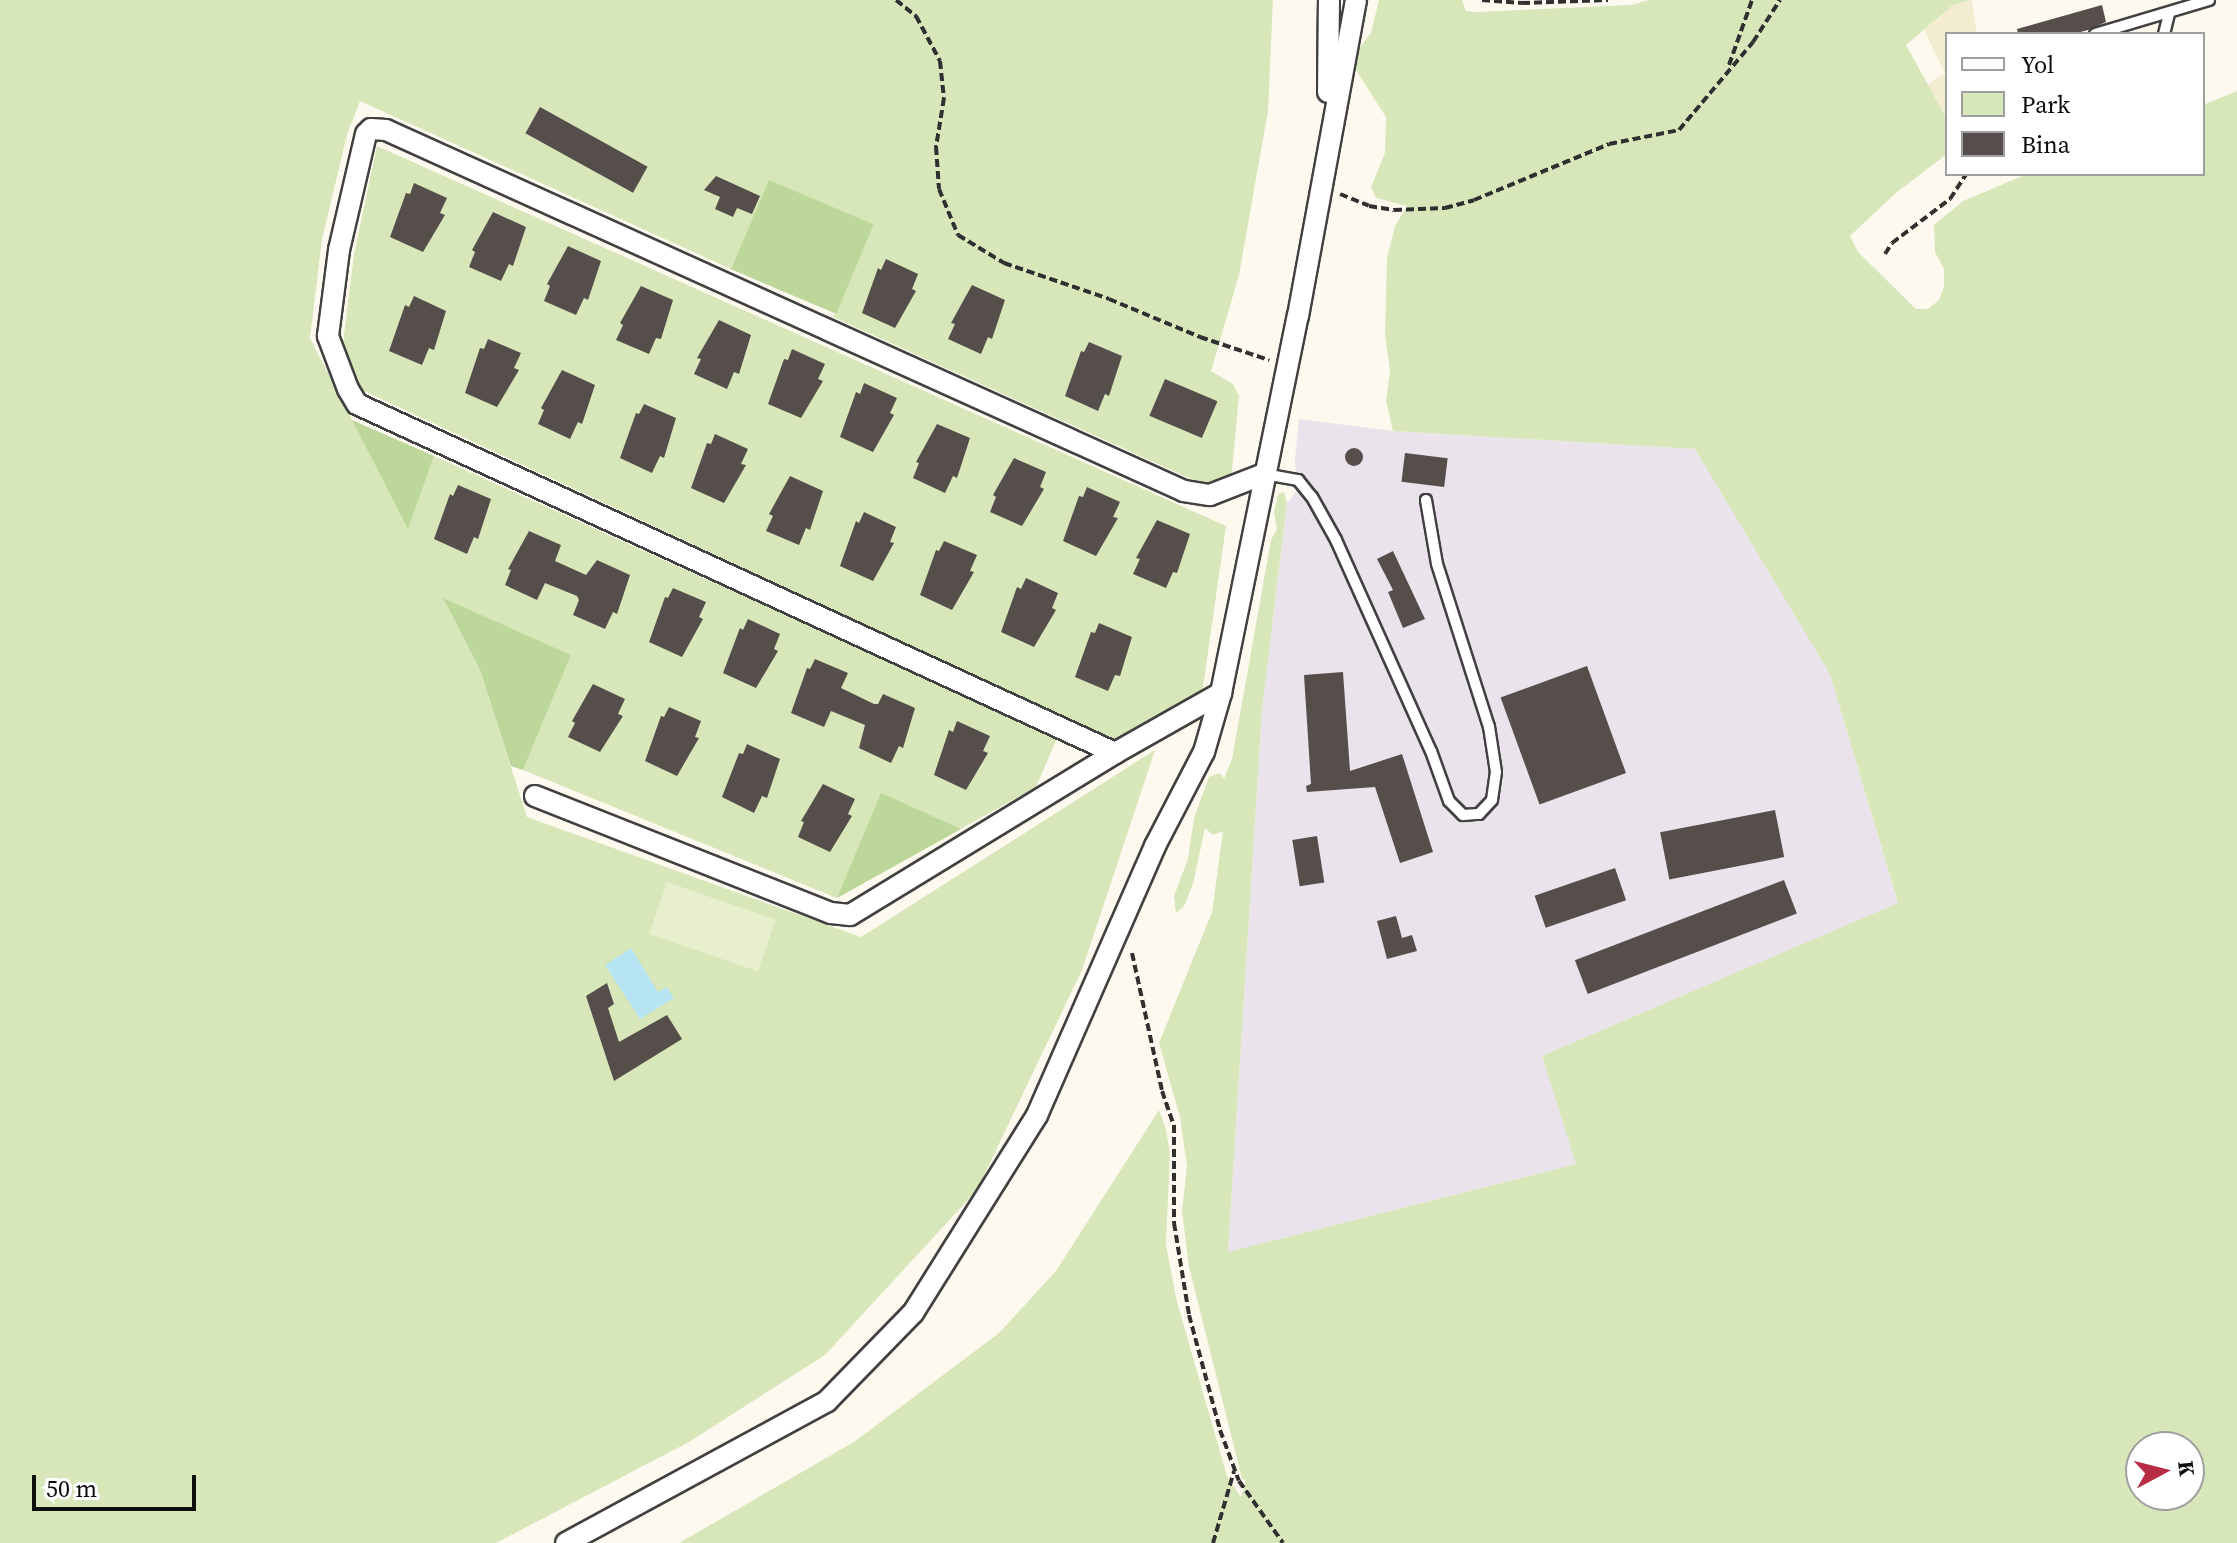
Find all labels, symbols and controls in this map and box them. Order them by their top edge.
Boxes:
legend [1945,32,2205,176]
text: Yol [2021,48,2054,81]
text: Park [2021,88,2070,121]
text: Bina [2021,128,2070,161]
north arrow [2125,1431,2205,1511]
scale bar [36,1459,200,1509]
text: K [2171,1459,2203,1478]
text: 50 m [46,1472,97,1505]

